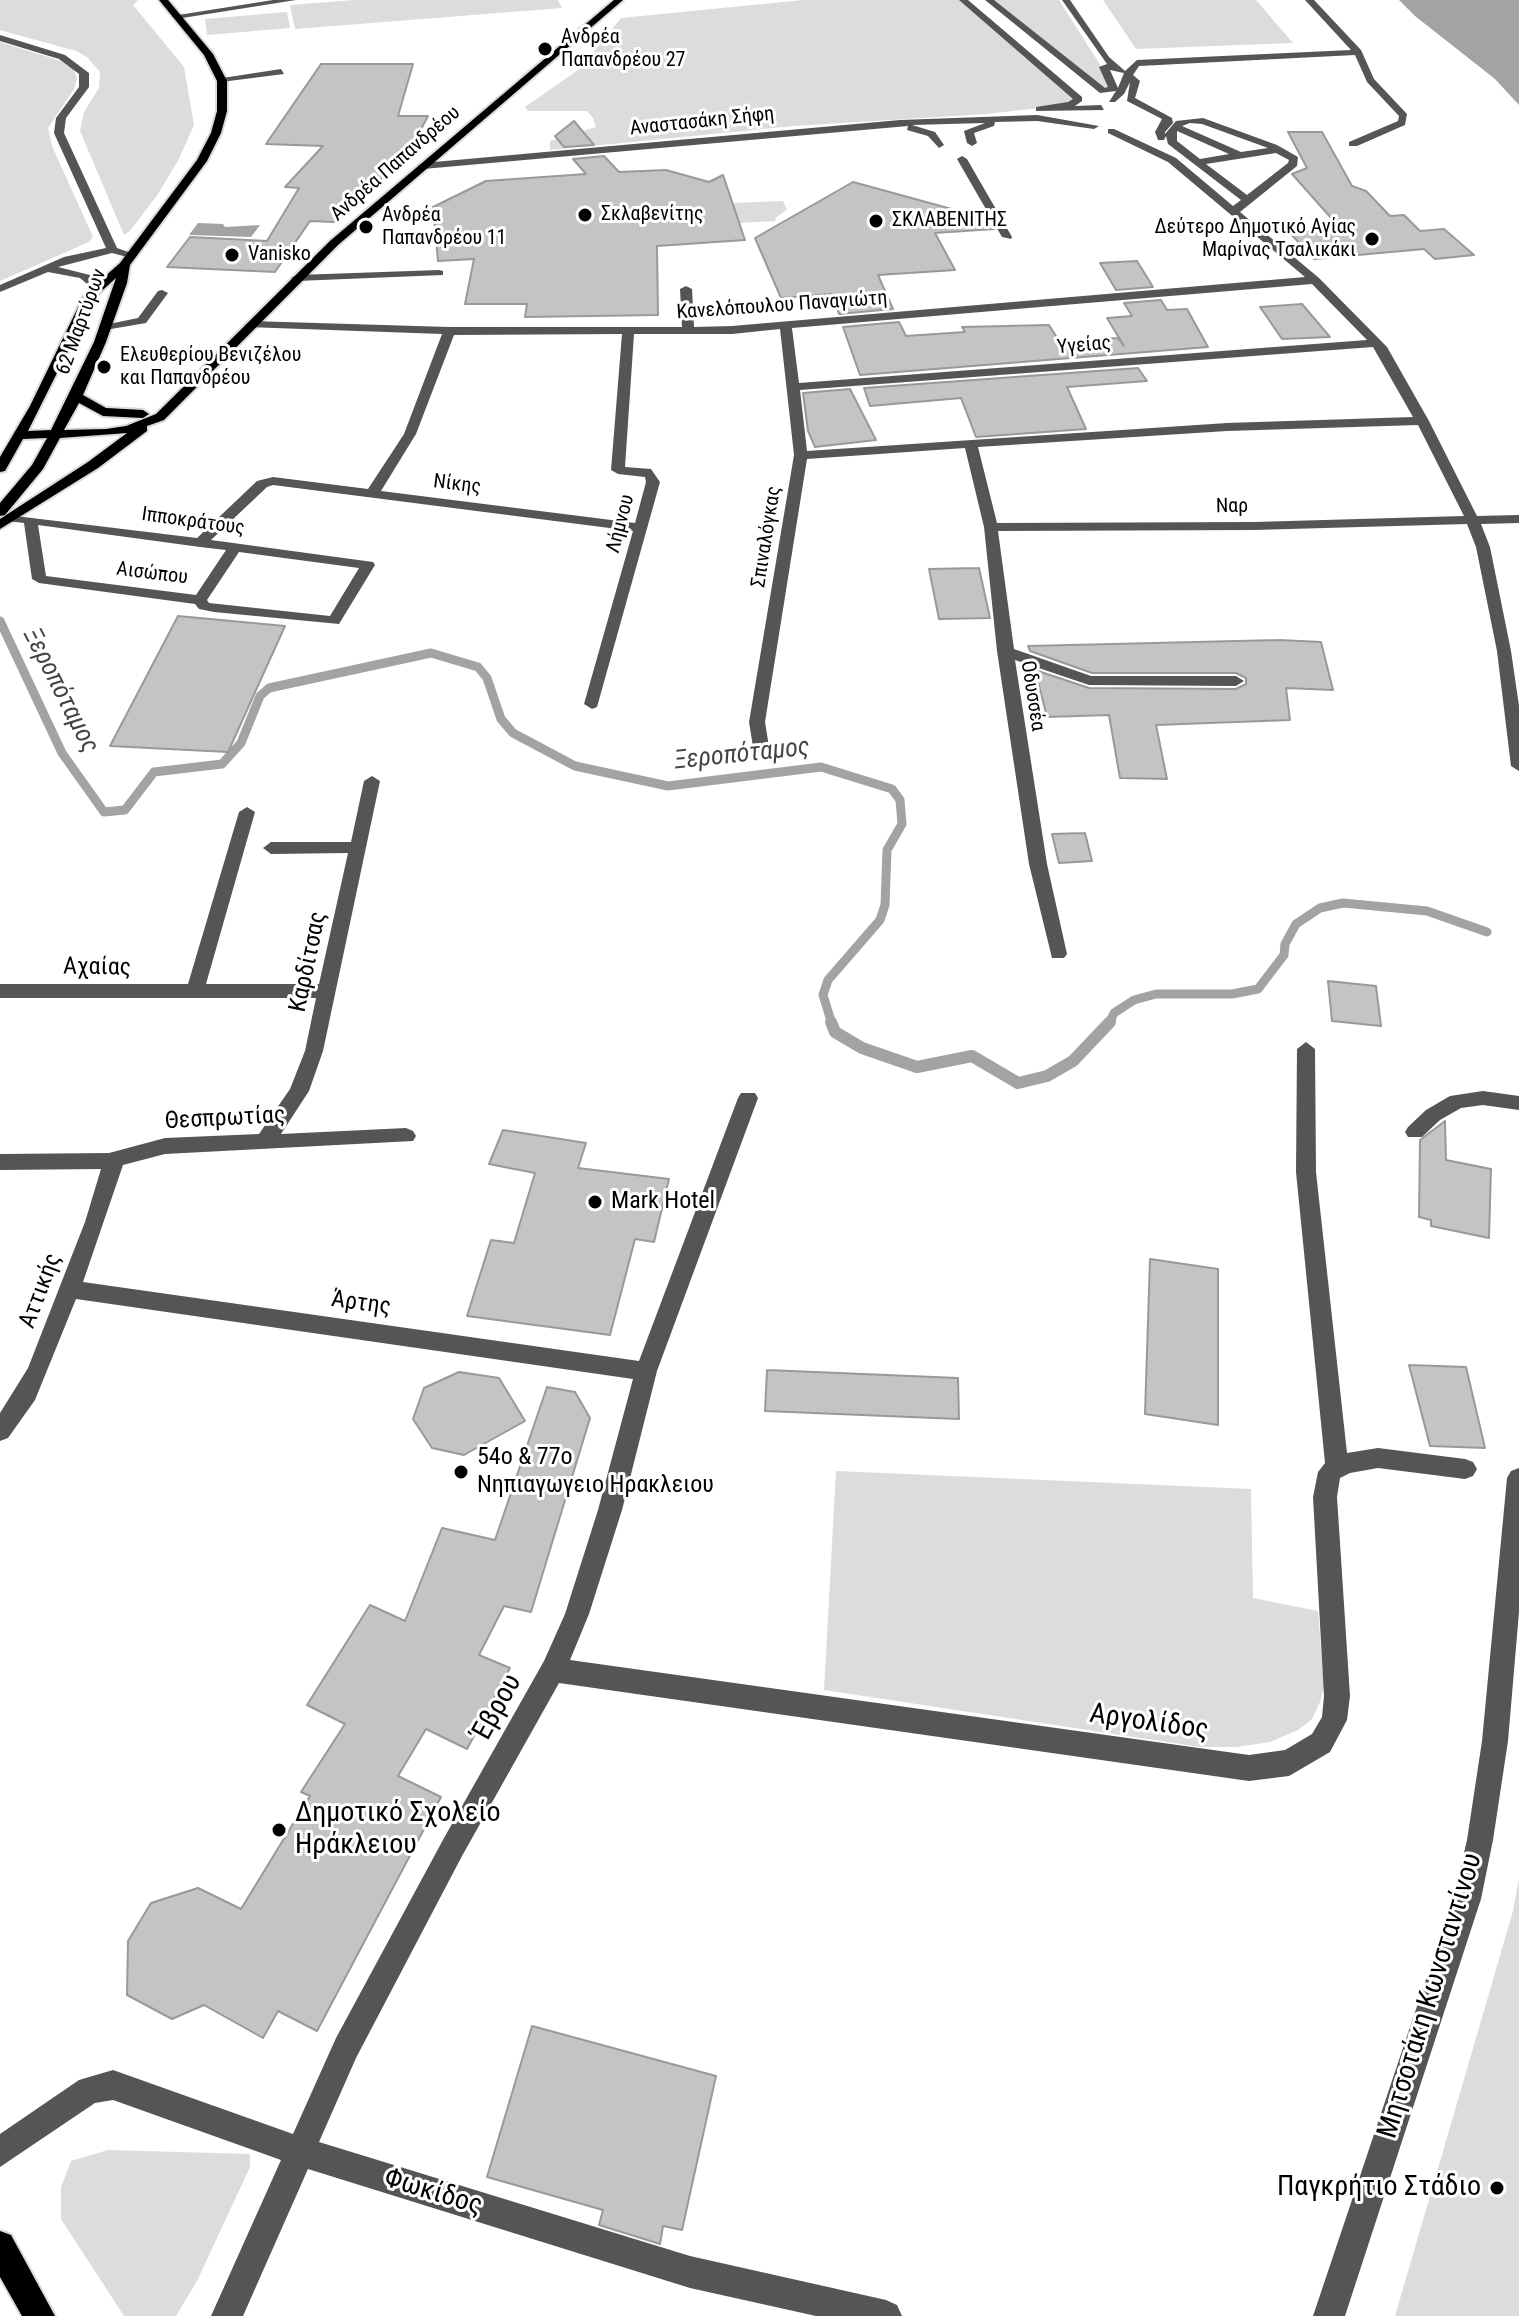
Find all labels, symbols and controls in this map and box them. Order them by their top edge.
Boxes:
place label: Ανδρέα Παπανδρέου 27 [561,26,685,73]
marker: Ανδρέα Παπανδρέου 27 [536,40,554,58]
street label: Ανδρέα Παπανδρέου [326,101,466,227]
street label: Αναστασάκη Σήφη [629,102,775,142]
place label: Σκλαβενίτης [601,203,703,227]
place label: Ανδρέα Παπανδρέου 11 [382,204,506,251]
marker: Σκλαβενίτης [576,206,594,224]
place label: ΣΚΛΑΒΕΝΙΤΗΣ [892,209,1007,233]
marker: ΣΚΛΑΒΕΝΙΤΗΣ [867,212,885,230]
place label: Δεύτερο Δημοτικό Αγίας Μαρίνας Τσαλικάκι [1154,216,1356,263]
marker: Ανδρέα Παπανδρέου 11 [357,218,375,236]
marker: Δεύτερο Δημοτικό Αγίας Μαρίνας Τσαλικάκι [1363,230,1381,248]
place label: Vanisko [248,243,311,267]
marker: Vanisko [223,246,241,264]
street label: 62 Μαρτύρων [52,266,112,378]
street label: Κανελόπουλου Παναγιώτη [676,287,888,325]
street label: Υγείας [1056,332,1112,360]
place label: Ελευθερίου Βενιζέλου και Παπανδρέου [120,344,301,391]
marker: Ελευθερίου Βενιζέλου και Παπανδρέου [95,358,113,376]
street label: Νίκης [432,470,482,500]
street label: Σπιναλόγκας [747,485,787,589]
street label: Λήμνου [602,492,640,556]
street label: Ναρ [1216,495,1248,519]
street label: Ιπποκράτους [140,503,246,541]
street label: Αισώπου [115,558,189,590]
water label: Ξεροπόταμος [15,623,105,759]
street label: Οδυσσέα [1015,659,1049,733]
water label: Ξεροπόταμος [673,732,811,778]
street label: Καρδίτσας [284,909,334,1015]
street label: Αχαίας [63,953,131,983]
street label: Θεσπρωτίας [164,1101,286,1137]
place label: Mark Hotel [611,1188,715,1216]
marker: Mark Hotel [586,1193,604,1211]
street label: Αττικής [14,1250,68,1332]
street label: Άρτης [329,1286,393,1322]
place label: 54ο & 77ο Νηπιαγωγειο Ηρακλειου [477,1444,714,1500]
marker: 54ο & 77ο Νηπιαγωγειο Ηρακλειου [452,1463,470,1481]
street label: Έβρου [466,1669,530,1747]
street label: Αργολίδος [1088,1698,1210,1748]
place label: Δημοτικό Σχολείο Ηράκλειου [295,1797,501,1863]
marker: Δημοτικό Σχολείο Ηράκλειου [270,1821,288,1839]
street label: Μητσοτάκη Κωνσταντίνου [1372,1850,1490,2142]
street label: Φωκίδος [380,2162,486,2224]
place label: Παγκρήτιο Στάδιο [1277,2171,1481,2205]
marker: Παγκρήτιο Στάδιο [1488,2179,1506,2197]

